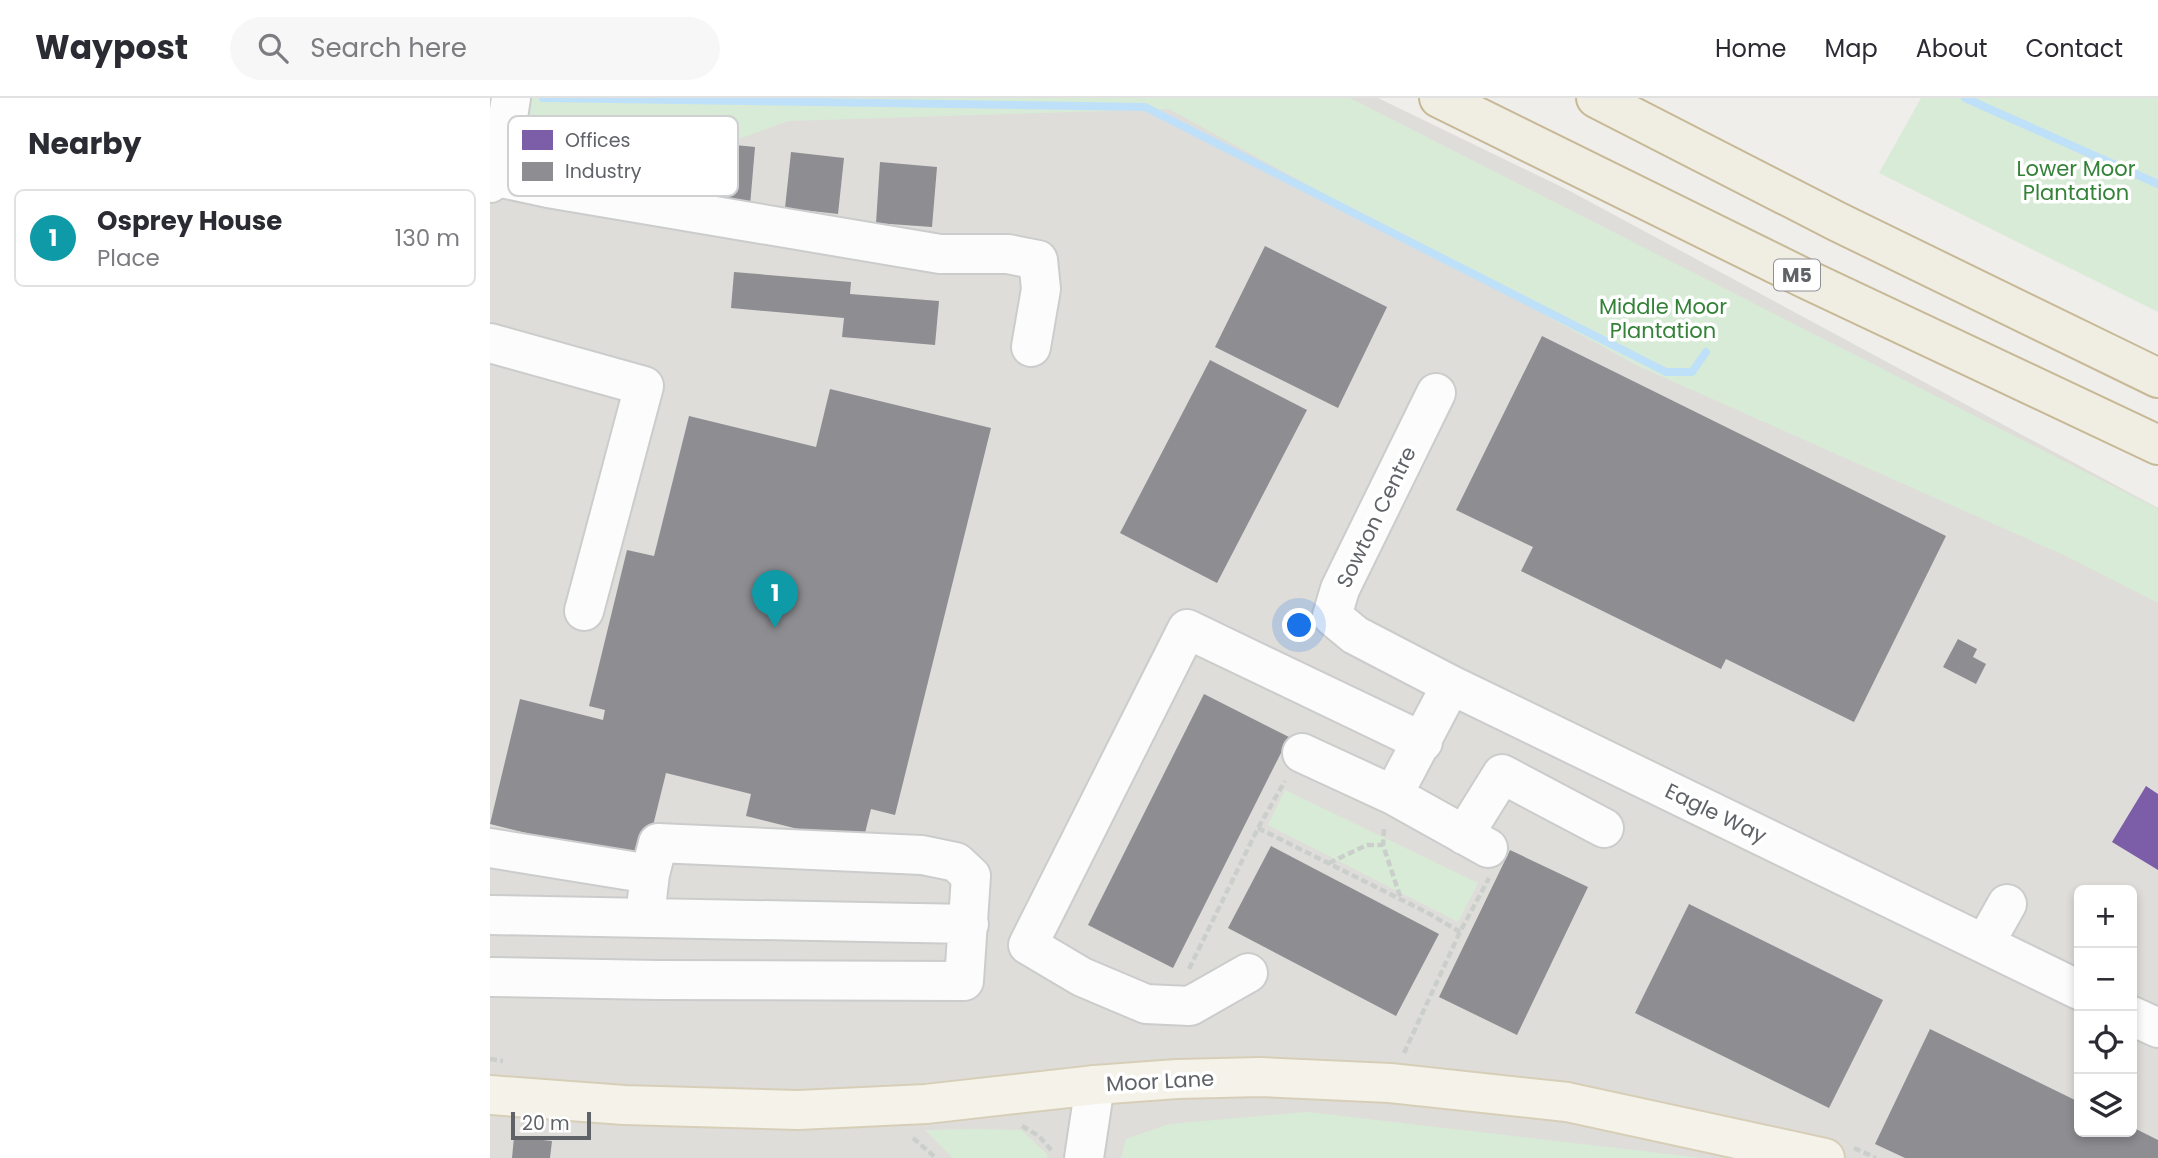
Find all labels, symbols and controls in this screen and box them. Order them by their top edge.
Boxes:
search box [230,17,720,80]
text: Waypost [35,24,188,71]
icon: search [254,29,292,67]
text: Search here [310,30,467,66]
text: Home [1715,32,1787,65]
text: Map [1825,32,1878,65]
text: About [1916,32,1987,65]
text: Contact [2025,32,2123,65]
legend [508,116,738,196]
text: Nearby [28,122,142,165]
text: Offices [565,127,630,154]
park label: Lower Moor Plantation [2017,154,2136,207]
text: Industry [565,158,642,185]
text: Osprey House [97,203,282,239]
text: 1 [49,222,57,254]
text: 130 m [395,222,460,254]
text: Place [97,242,160,274]
road number: M5 [1774,260,1820,290]
park label: Middle Moor Plantation [1599,292,1727,345]
street label: Sowton Centre [1329,441,1423,593]
pin: 1 [752,570,798,628]
your location [1282,608,1316,642]
street label: Eagle Way [1660,776,1772,850]
map controls [2074,885,2137,1137]
button: + [2074,885,2137,948]
button: − [2074,948,2137,1011]
button: locate [2074,1011,2137,1074]
street label: Moor Lane [1105,1064,1215,1098]
button: layers [2074,1074,2137,1137]
scale bar [511,1109,592,1141]
text: 20 m [522,1110,570,1137]

